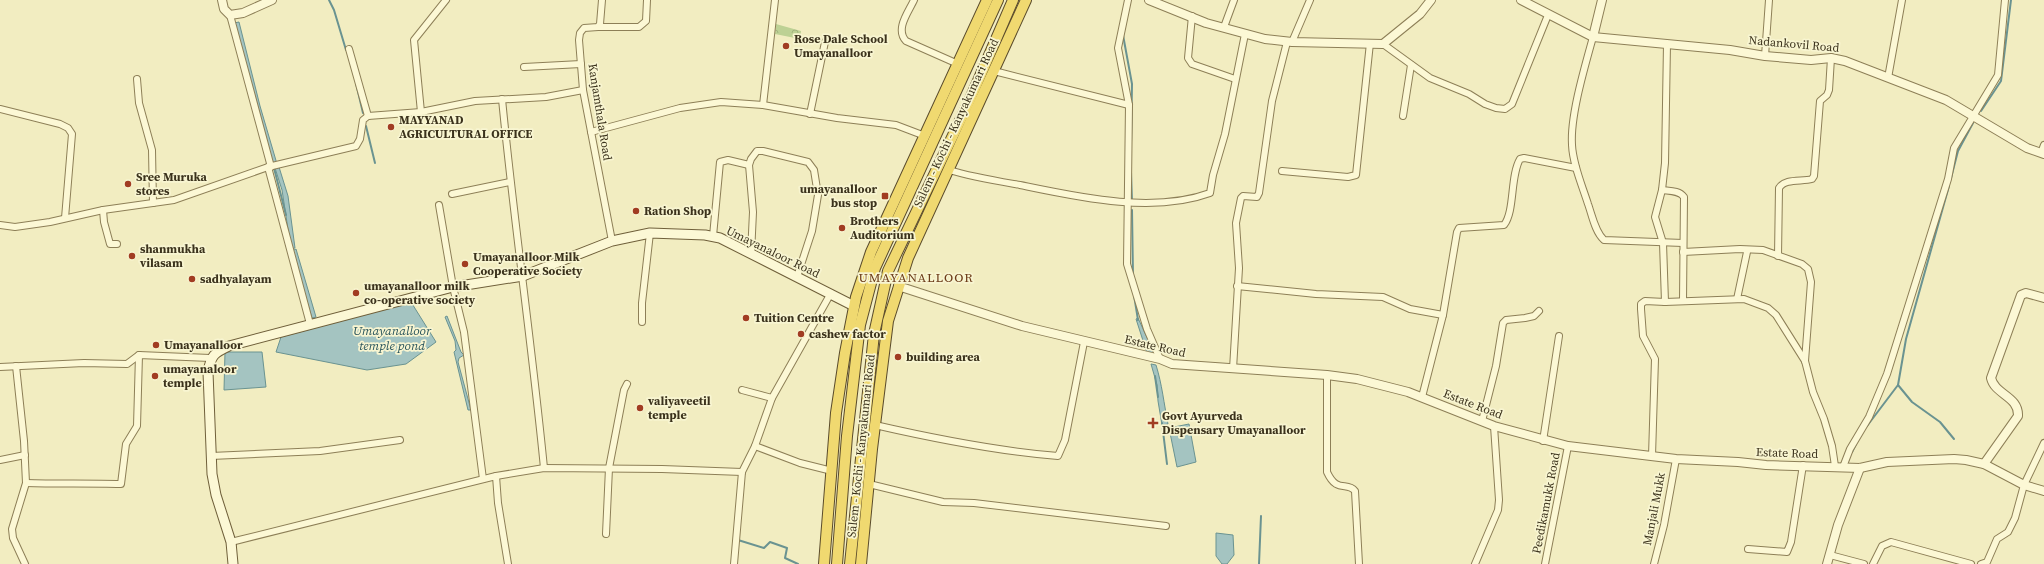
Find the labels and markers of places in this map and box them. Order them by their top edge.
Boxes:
place label: Rose Dale School Umayanalloor [794,31,888,61]
marker: Rose Dale School Umayanalloor [781,41,791,51]
place label: MAYYANAD AGRICULTURAL OFFICE [399,112,532,142]
marker: MAYYANAD AGRICULTURAL OFFICE [386,122,396,132]
place label: Sree Muruka stores [136,169,208,199]
marker: Sree Muruka stores [123,179,133,189]
place label: umayanalloor bus stop [800,181,877,211]
marker: umayanalloor bus stop [880,191,890,201]
place label: Ration Shop [644,203,711,219]
marker: Ration Shop [631,206,641,216]
place label: Brothers Auditorium [850,213,915,243]
marker: Brothers Auditorium [837,223,847,233]
place label: shanmukha vilasam [139,241,206,271]
place label: Umayanalloor Milk Cooperative Society [473,249,583,279]
marker: shanmukha vilasam [127,251,137,261]
marker: Umayanalloor Milk Cooperative Society [460,259,470,269]
place label: sadhyalayam [200,271,272,287]
marker: sadhyalayam [187,274,197,284]
place label: umayanalloor milk co-operative society [364,278,476,308]
marker: umayanalloor milk co-operative society [351,288,361,298]
place label: Tuition Centre [754,310,834,326]
marker: Tuition Centre [741,313,751,323]
place label: cashew factor [809,326,886,342]
marker: cashew factor [796,329,806,339]
place label: Umayanalloor [164,337,243,353]
marker: Umayanalloor [151,340,161,350]
place label: building area [906,349,981,365]
marker: building area [893,352,903,362]
place label: umayanaloor temple [163,361,237,391]
marker: umayanaloor temple [150,371,160,381]
place label: valiyaveetil temple [647,393,711,423]
marker: valiyaveetil temple [635,403,645,413]
place label: Govt Ayurveda Dispensary Umayanalloor [1162,408,1306,438]
marker: Govt Ayurveda Dispensary Umayanalloor [1147,417,1159,429]

